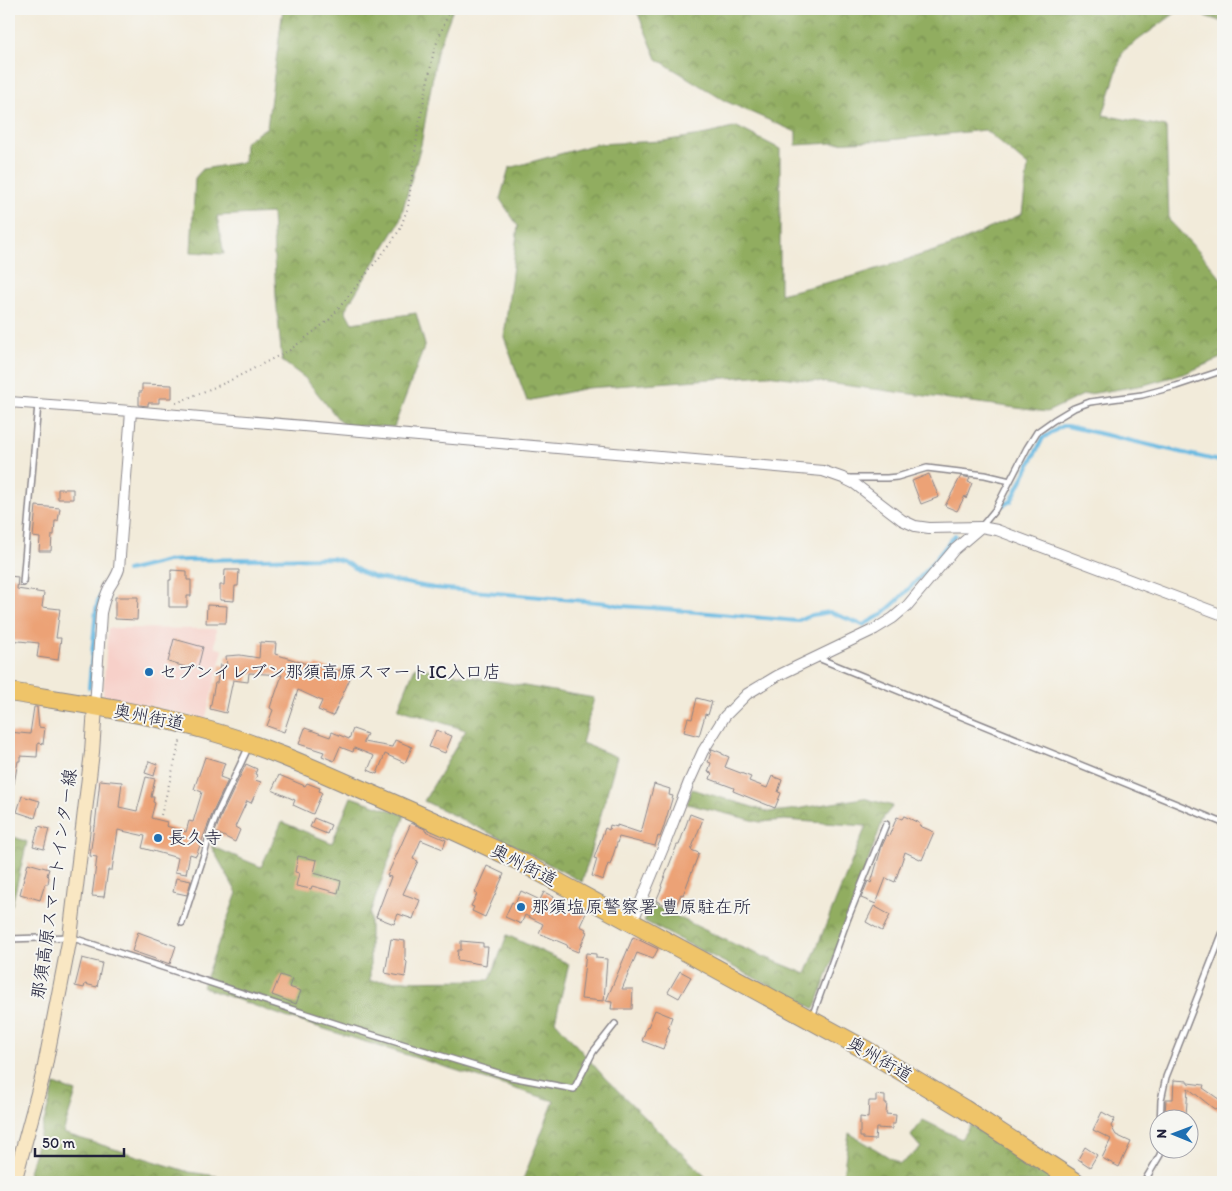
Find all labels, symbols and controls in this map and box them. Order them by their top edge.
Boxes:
place label: セブンイレブン那須高原スマートIC入口店 [159,661,501,683]
marker: セブンイレブン那須高原スマートIC入口店 [143,666,155,678]
street label: 奥州街道 [112,699,186,735]
street label: 那須高原スマートインター線 [27,767,81,1001]
place label: 長久寺 [168,827,222,849]
marker: 長久寺 [152,832,164,844]
street label: 奥州街道 [487,839,561,891]
place label: 那須塩原警察署 豊原駐在所 [531,896,751,918]
marker: 那須塩原警察署 豊原駐在所 [515,901,527,913]
street label: 奥州街道 [843,1031,917,1087]
north arrow [1150,1108,1200,1158]
scale bar [35,1126,124,1158]
text: N [1153,1129,1170,1139]
text: 50 m [42,1134,75,1152]

